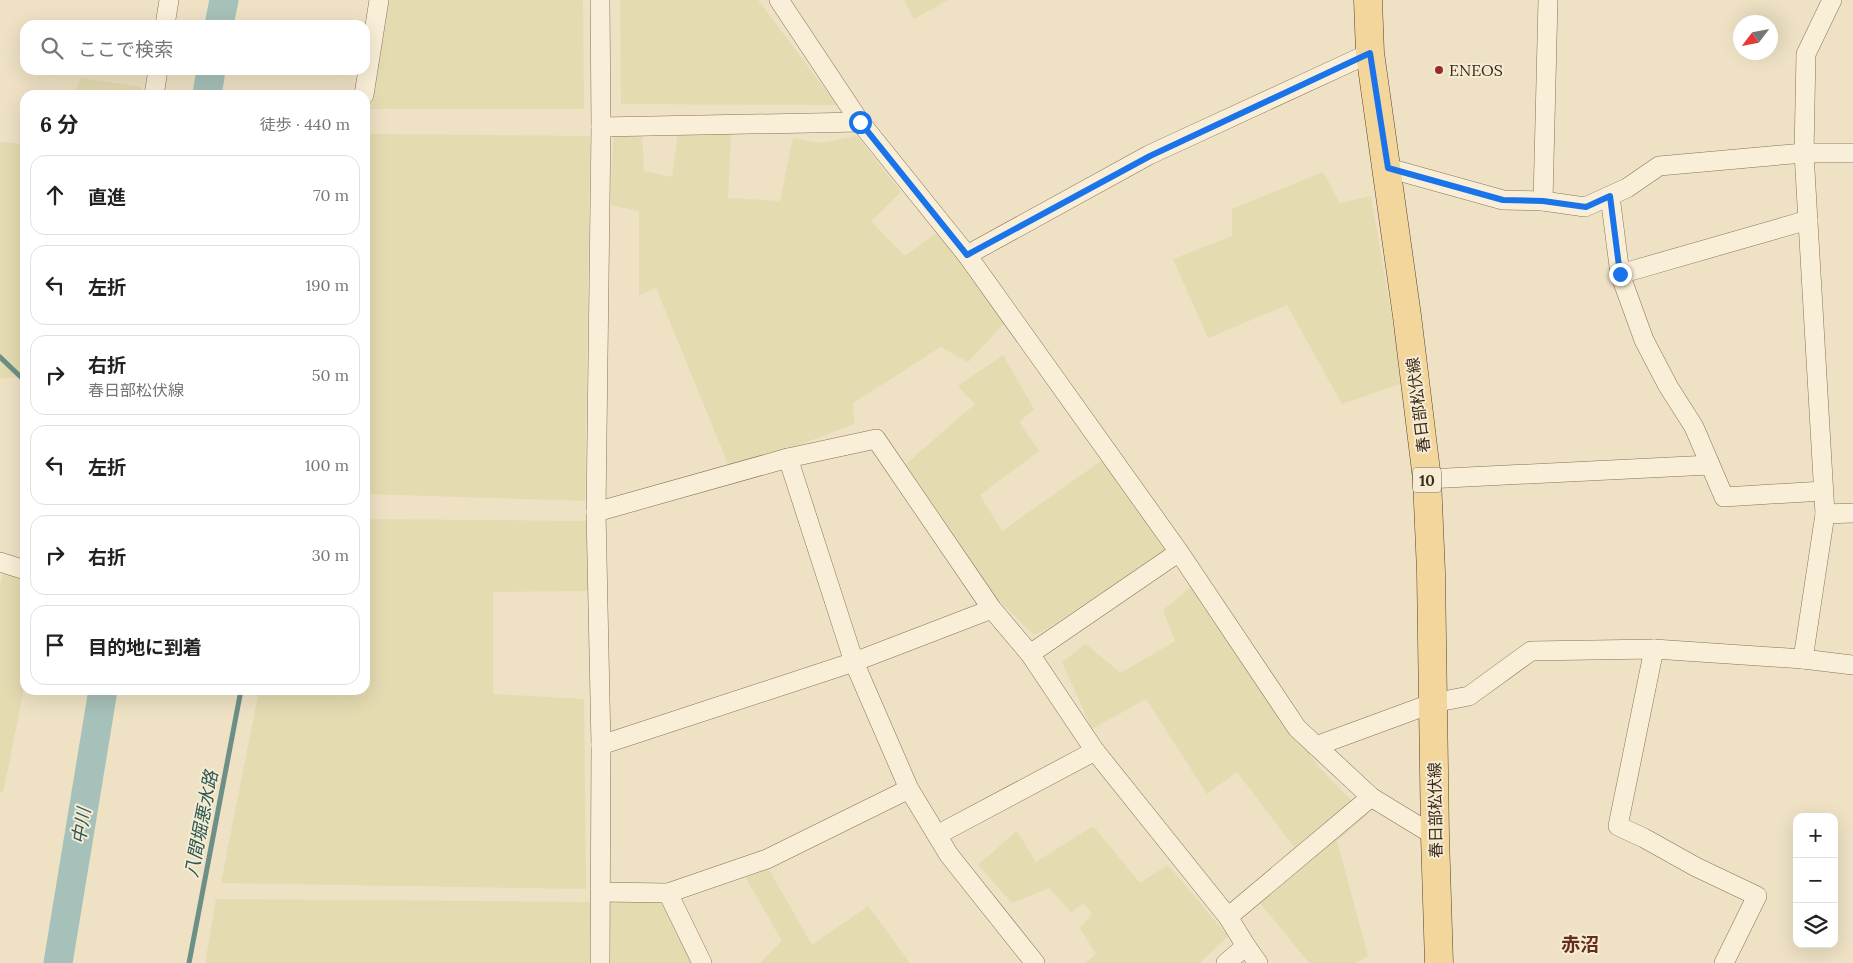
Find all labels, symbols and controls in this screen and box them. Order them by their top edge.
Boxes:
north arrow [1733,15,1778,60]
search box [20,20,370,75]
icon: search [38,34,66,62]
text: ここで検索 [78,37,173,61]
place label: ENEOS [1449,60,1503,80]
marker: ENEOS [1433,64,1445,76]
text: 6 分 [40,111,79,138]
route start [849,111,872,134]
text: 徒歩 · 440 m [260,114,350,134]
icon: ahead [41,181,69,209]
text: 直進 [88,185,126,209]
text: 70 m [313,185,349,205]
route end [1609,263,1632,286]
icon: left [41,271,69,299]
text: 左折 [88,275,126,299]
text: 190 m [305,275,349,295]
text: 右折 [88,353,126,377]
street label: 春日部松伏線 [1402,356,1434,454]
icon: right [41,361,69,389]
text: 50 m [312,365,349,385]
text: 春日部松伏線 [88,380,184,400]
icon: left [41,451,69,479]
text: 左折 [88,455,126,479]
text: 100 m [305,455,349,475]
road number: 10 [1413,468,1441,492]
icon: right [41,541,69,569]
text: 右折 [88,545,126,569]
text: 30 m [312,545,349,565]
icon: arrive [41,631,69,659]
text: 目的地に到着 [88,635,202,659]
street label: 春日部松伏線 [1424,762,1446,858]
water label: 八間堀悪水路 [179,767,223,879]
water label: 中川 [67,804,95,846]
map controls [1793,813,1838,948]
button: + [1793,813,1838,858]
button: − [1793,858,1838,903]
button: layers [1793,903,1838,948]
district label: 赤沼 [1561,932,1599,956]

